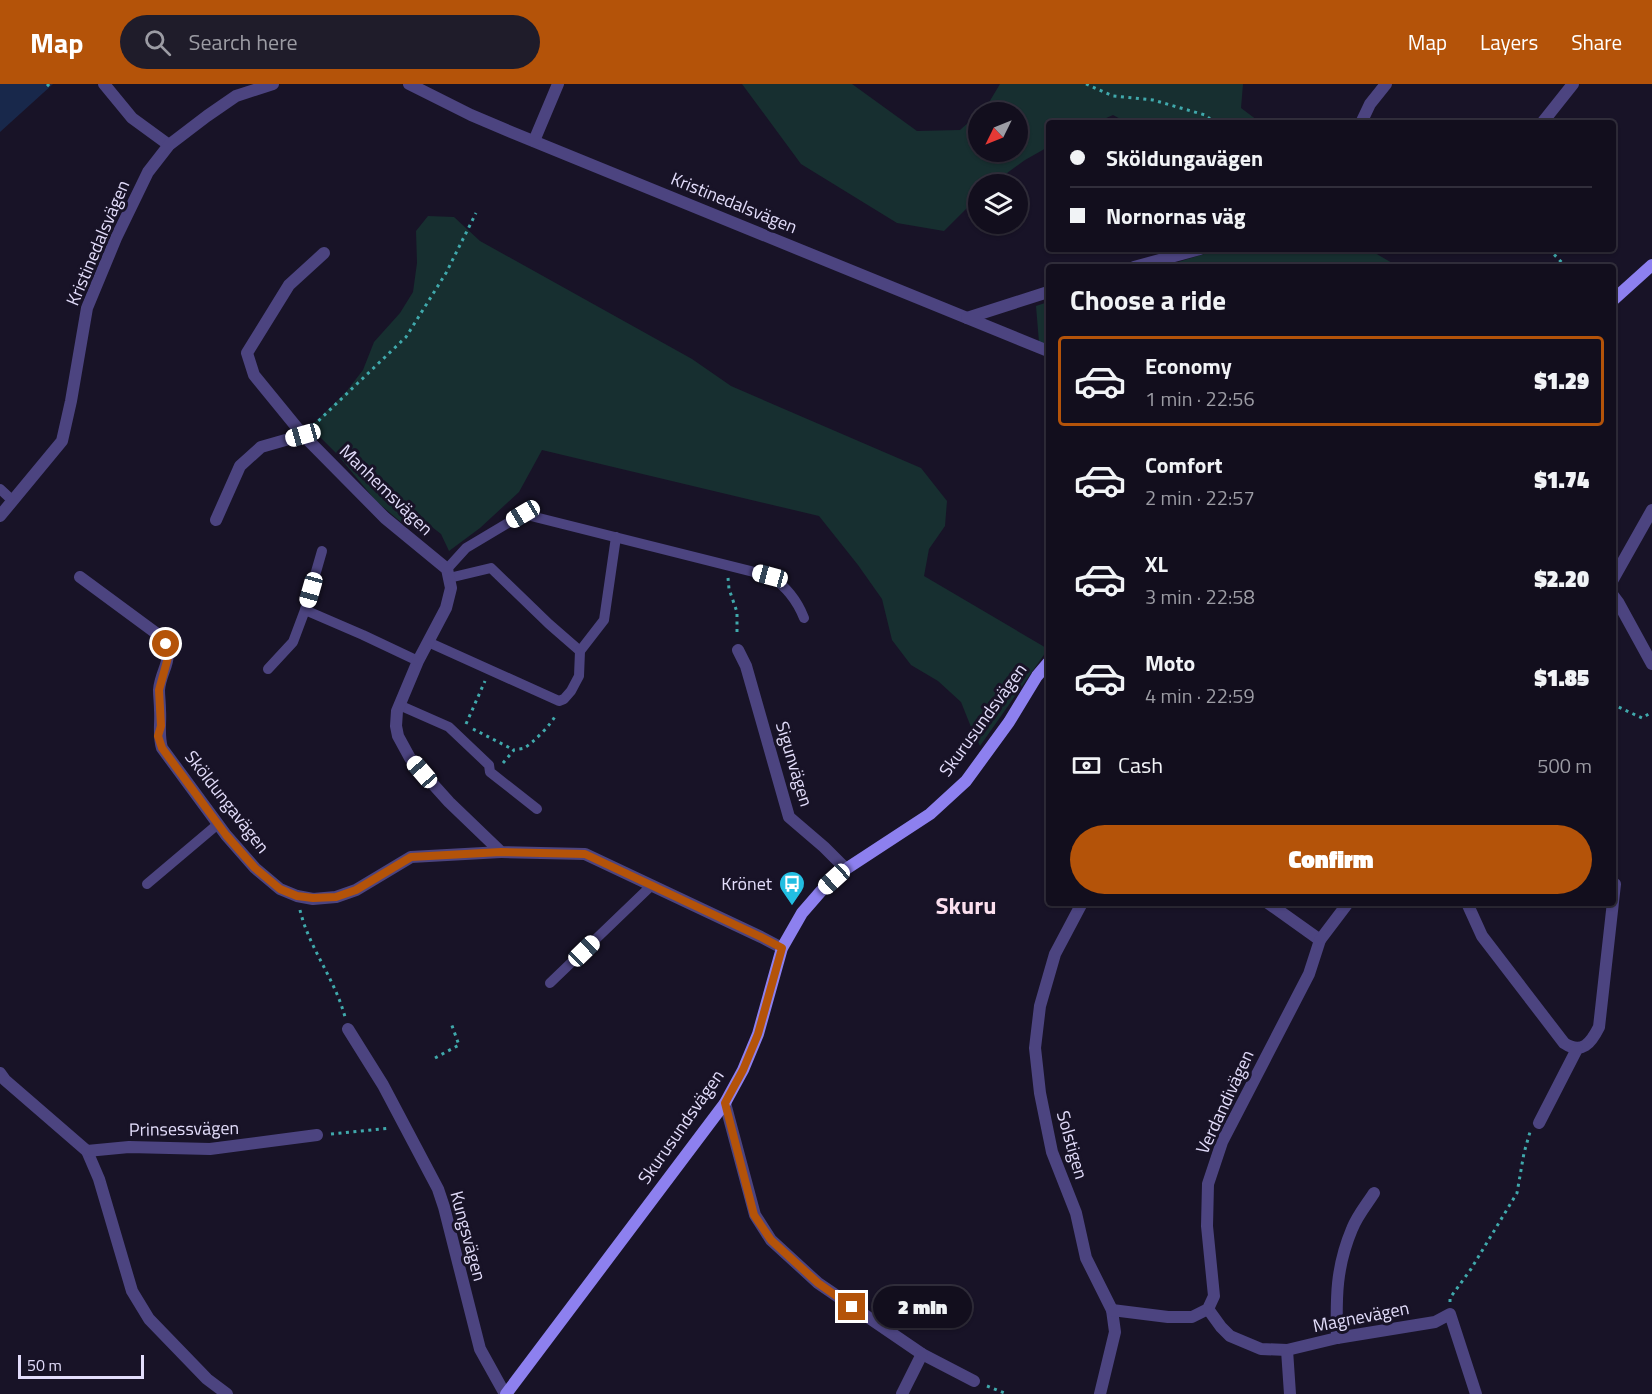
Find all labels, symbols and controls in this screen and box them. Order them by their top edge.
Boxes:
search box [120,15,540,69]
text: Map [30,21,84,64]
text: Search here [189,25,298,59]
icon: search [141,26,174,59]
text: Map [1408,26,1447,58]
text: Layers [1480,26,1538,58]
text: Share [1571,26,1622,58]
north arrow [968,102,1028,162]
map controls [968,102,1028,234]
text: Sköldungavägen [1106,141,1263,175]
street label: Kristinedalsvägen [667,165,801,240]
button: layers [968,174,1028,234]
street label: Kristinedalsvägen [59,176,136,310]
text: Nornornas väg [1106,199,1246,233]
text: Choose a ride [1070,279,1226,320]
text: Economy [1145,349,1232,383]
icon: car [1073,354,1127,408]
text: $1.29 [1534,364,1589,398]
text: 1 min · 22:56 [1145,383,1255,414]
car [283,421,323,449]
street label: Manhemsvägen [333,438,439,542]
text: Comfort [1145,448,1223,482]
icon: car [1073,453,1127,507]
text: $1.74 [1534,463,1589,497]
text: 2 min · 22:57 [1145,482,1255,513]
car [503,497,543,531]
text: XL [1145,547,1168,581]
icon: car [1073,552,1127,606]
text: $2.20 [1534,562,1589,596]
car [750,563,790,589]
car [297,570,325,610]
text: 3 min · 22:58 [1145,581,1255,612]
route start [152,630,179,657]
text: Moto [1145,646,1195,680]
icon: car [1073,651,1127,705]
street label: Skurusundsvägen [932,657,1033,782]
text: $1.85 [1534,661,1589,695]
text: 4 min · 22:59 [1145,680,1255,711]
street label: Sigunvägen [769,718,820,810]
street label: Sköldungavägen [178,744,276,859]
text: Cash [1118,748,1163,782]
icon: cash [1070,749,1103,782]
text: 500 m [1537,750,1592,781]
car [403,753,441,791]
button: Confirm [1070,825,1592,894]
car [815,860,853,898]
bus stop icon: Krönet [777,869,807,907]
place label: Krönet [721,870,773,897]
district label: Skuru [936,887,996,923]
car [565,932,603,970]
street label: Verdandivägen [1189,1045,1260,1158]
street label: Skurusundsvägen [631,1064,730,1190]
street label: Solstigen [1050,1107,1095,1182]
street label: Prinsessvägen [129,1114,239,1143]
street label: Kungsvägen [444,1188,493,1284]
callout: 2 min [873,1286,972,1328]
text: 2 min [898,1291,947,1322]
route end [838,1293,865,1320]
street label: Magnevägen [1310,1294,1411,1339]
scale bar [18,1352,144,1380]
text: 50 m [27,1353,62,1377]

